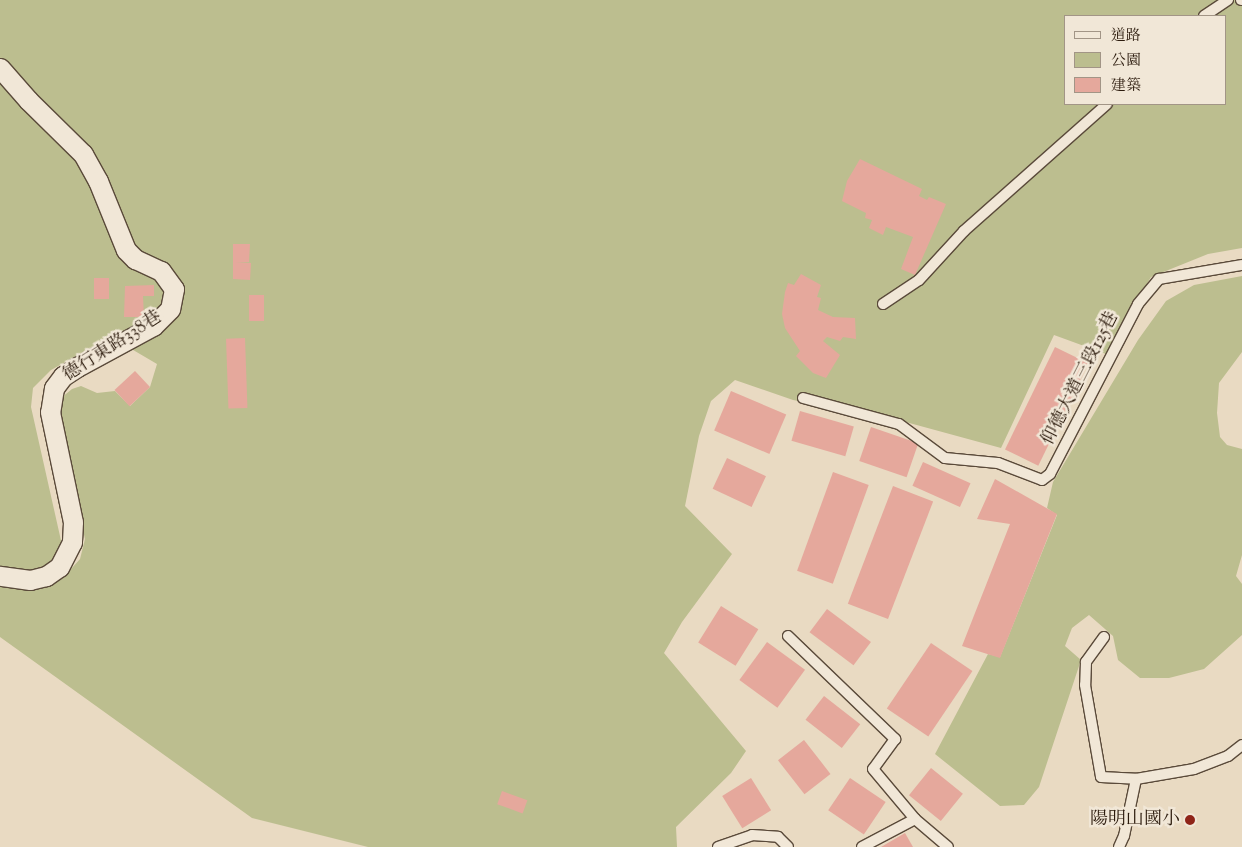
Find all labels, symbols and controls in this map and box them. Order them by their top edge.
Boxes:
legend [1064,15,1227,105]
text: 道路 [1111,26,1141,47]
text: 公園 [1111,51,1141,72]
text: 建築 [1111,76,1141,97]
street label: 德行東路338巷 [60,307,166,387]
street label: 仰德大道三段125巷 [1038,309,1124,449]
place label: 陽明山國小 [1090,809,1180,831]
marker: 陽明山國小 [1184,814,1196,826]

